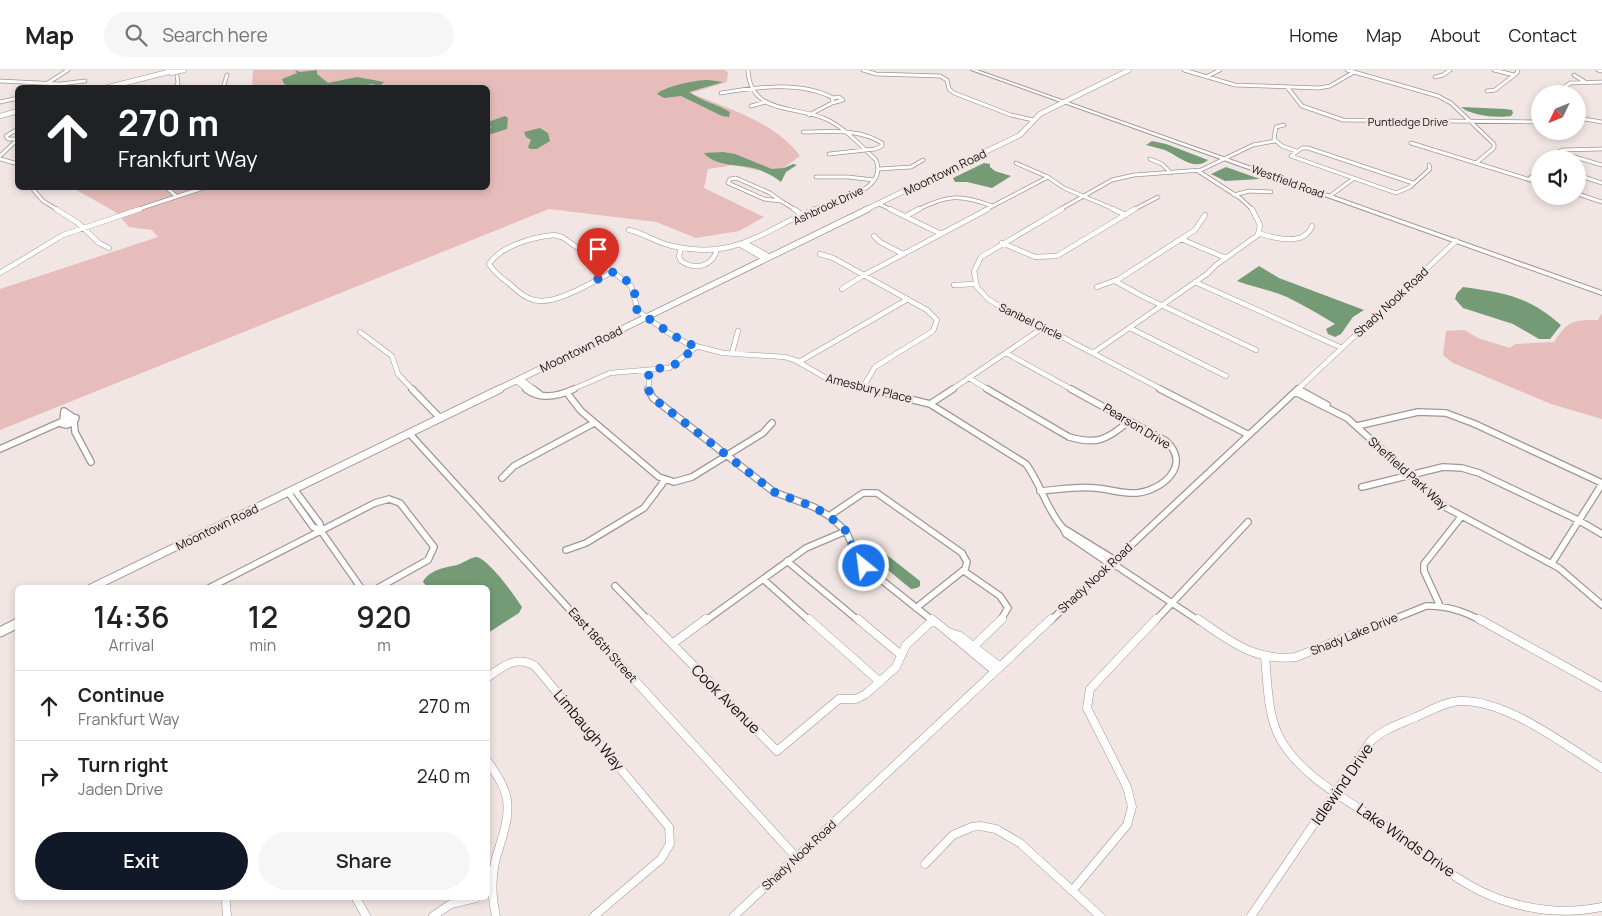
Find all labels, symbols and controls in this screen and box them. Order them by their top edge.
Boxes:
search box [104,12,454,57]
text: Map [25,18,74,51]
icon: search [122,21,150,49]
text: Search here [162,22,268,48]
text: Home [1289,23,1338,47]
text: Map [1366,23,1402,47]
text: About [1430,23,1480,47]
text: Contact [1508,23,1577,47]
north arrow [1531,85,1586,140]
map controls [1531,85,1586,205]
text: 270 m [118,99,219,147]
icon: ahead [35,105,100,170]
street label: Puntledge Drive [1368,114,1449,129]
text: Frankfurt Way [118,144,258,174]
street label: Moontown Road [901,145,989,199]
button: sound [1531,150,1586,205]
street label: Westfield Road [1249,161,1327,201]
street label: Ashbrook Drive [790,182,866,228]
pin [577,228,619,279]
icon: arrive [584,235,612,263]
street label: Shady Nook Road [1350,263,1432,341]
street label: Sanibel Circle [997,299,1066,343]
street label: Moontown Road [537,322,625,376]
street label: Amesbury Place [824,369,914,407]
street label: Pearson Drive [1100,399,1174,453]
street label: Sheffield Park Way [1365,433,1452,514]
street label: Moontown Road [173,500,261,554]
position arrow [837,539,889,591]
street label: Shady Nook Road [1054,539,1136,617]
text: 14:36 [93,596,170,637]
text: 12 [248,596,278,637]
text: 920 [356,596,412,637]
street label: East 186th Street [565,604,641,686]
street label: Shady Lake Drive [1308,609,1400,659]
text: Arrival [109,634,154,656]
text: min [250,634,276,656]
text: m [377,634,391,656]
street label: Cook Avenue [687,660,765,738]
text: Continue [78,682,164,708]
street label: Limbaugh Way [549,685,629,775]
icon: ahead [35,692,63,720]
text: 270 m [418,693,470,719]
text: Frankfurt Way [78,708,179,730]
street label: Idlewind Drive [1306,739,1378,829]
text: Turn right [78,752,168,778]
icon: right [35,762,63,790]
text: 240 m [417,763,470,789]
text: Jaden Drive [78,778,163,800]
street label: Lake Winds Drive [1352,798,1460,882]
street label: Shady Nook Road [758,816,840,894]
button: Exit [35,832,248,890]
button: Share [258,832,470,890]

